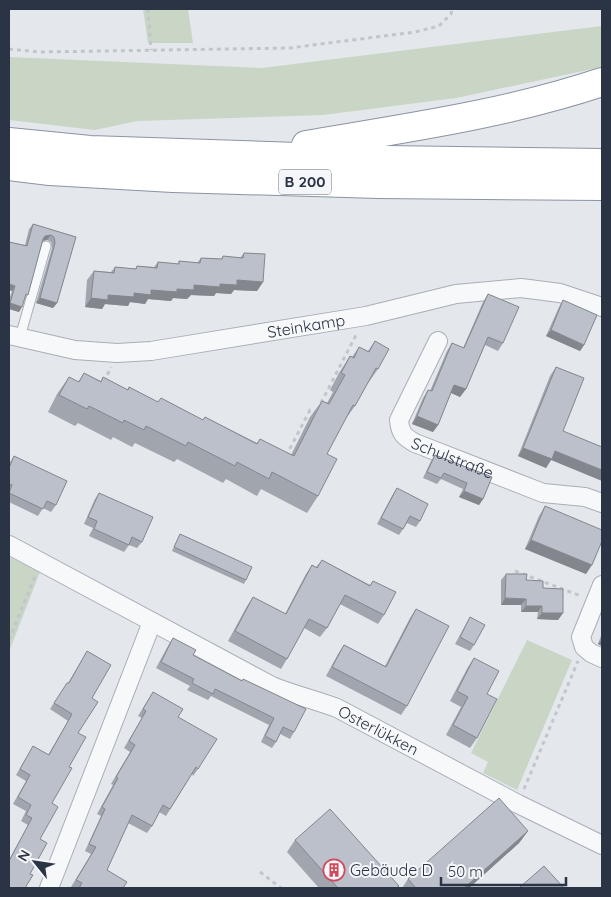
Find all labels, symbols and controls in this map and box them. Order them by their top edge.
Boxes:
road number: B 200 [279,170,331,194]
street label: Steinkamp [266,310,347,342]
street label: Schulstraße [408,433,496,483]
street label: Osterlükken [335,701,422,759]
north arrow [10,837,60,887]
text: N [13,847,34,864]
scale bar [441,854,566,886]
building icon: Gebäude D [322,858,346,882]
place label: Gebäude D [350,860,433,880]
text: 50 m [448,862,483,881]

